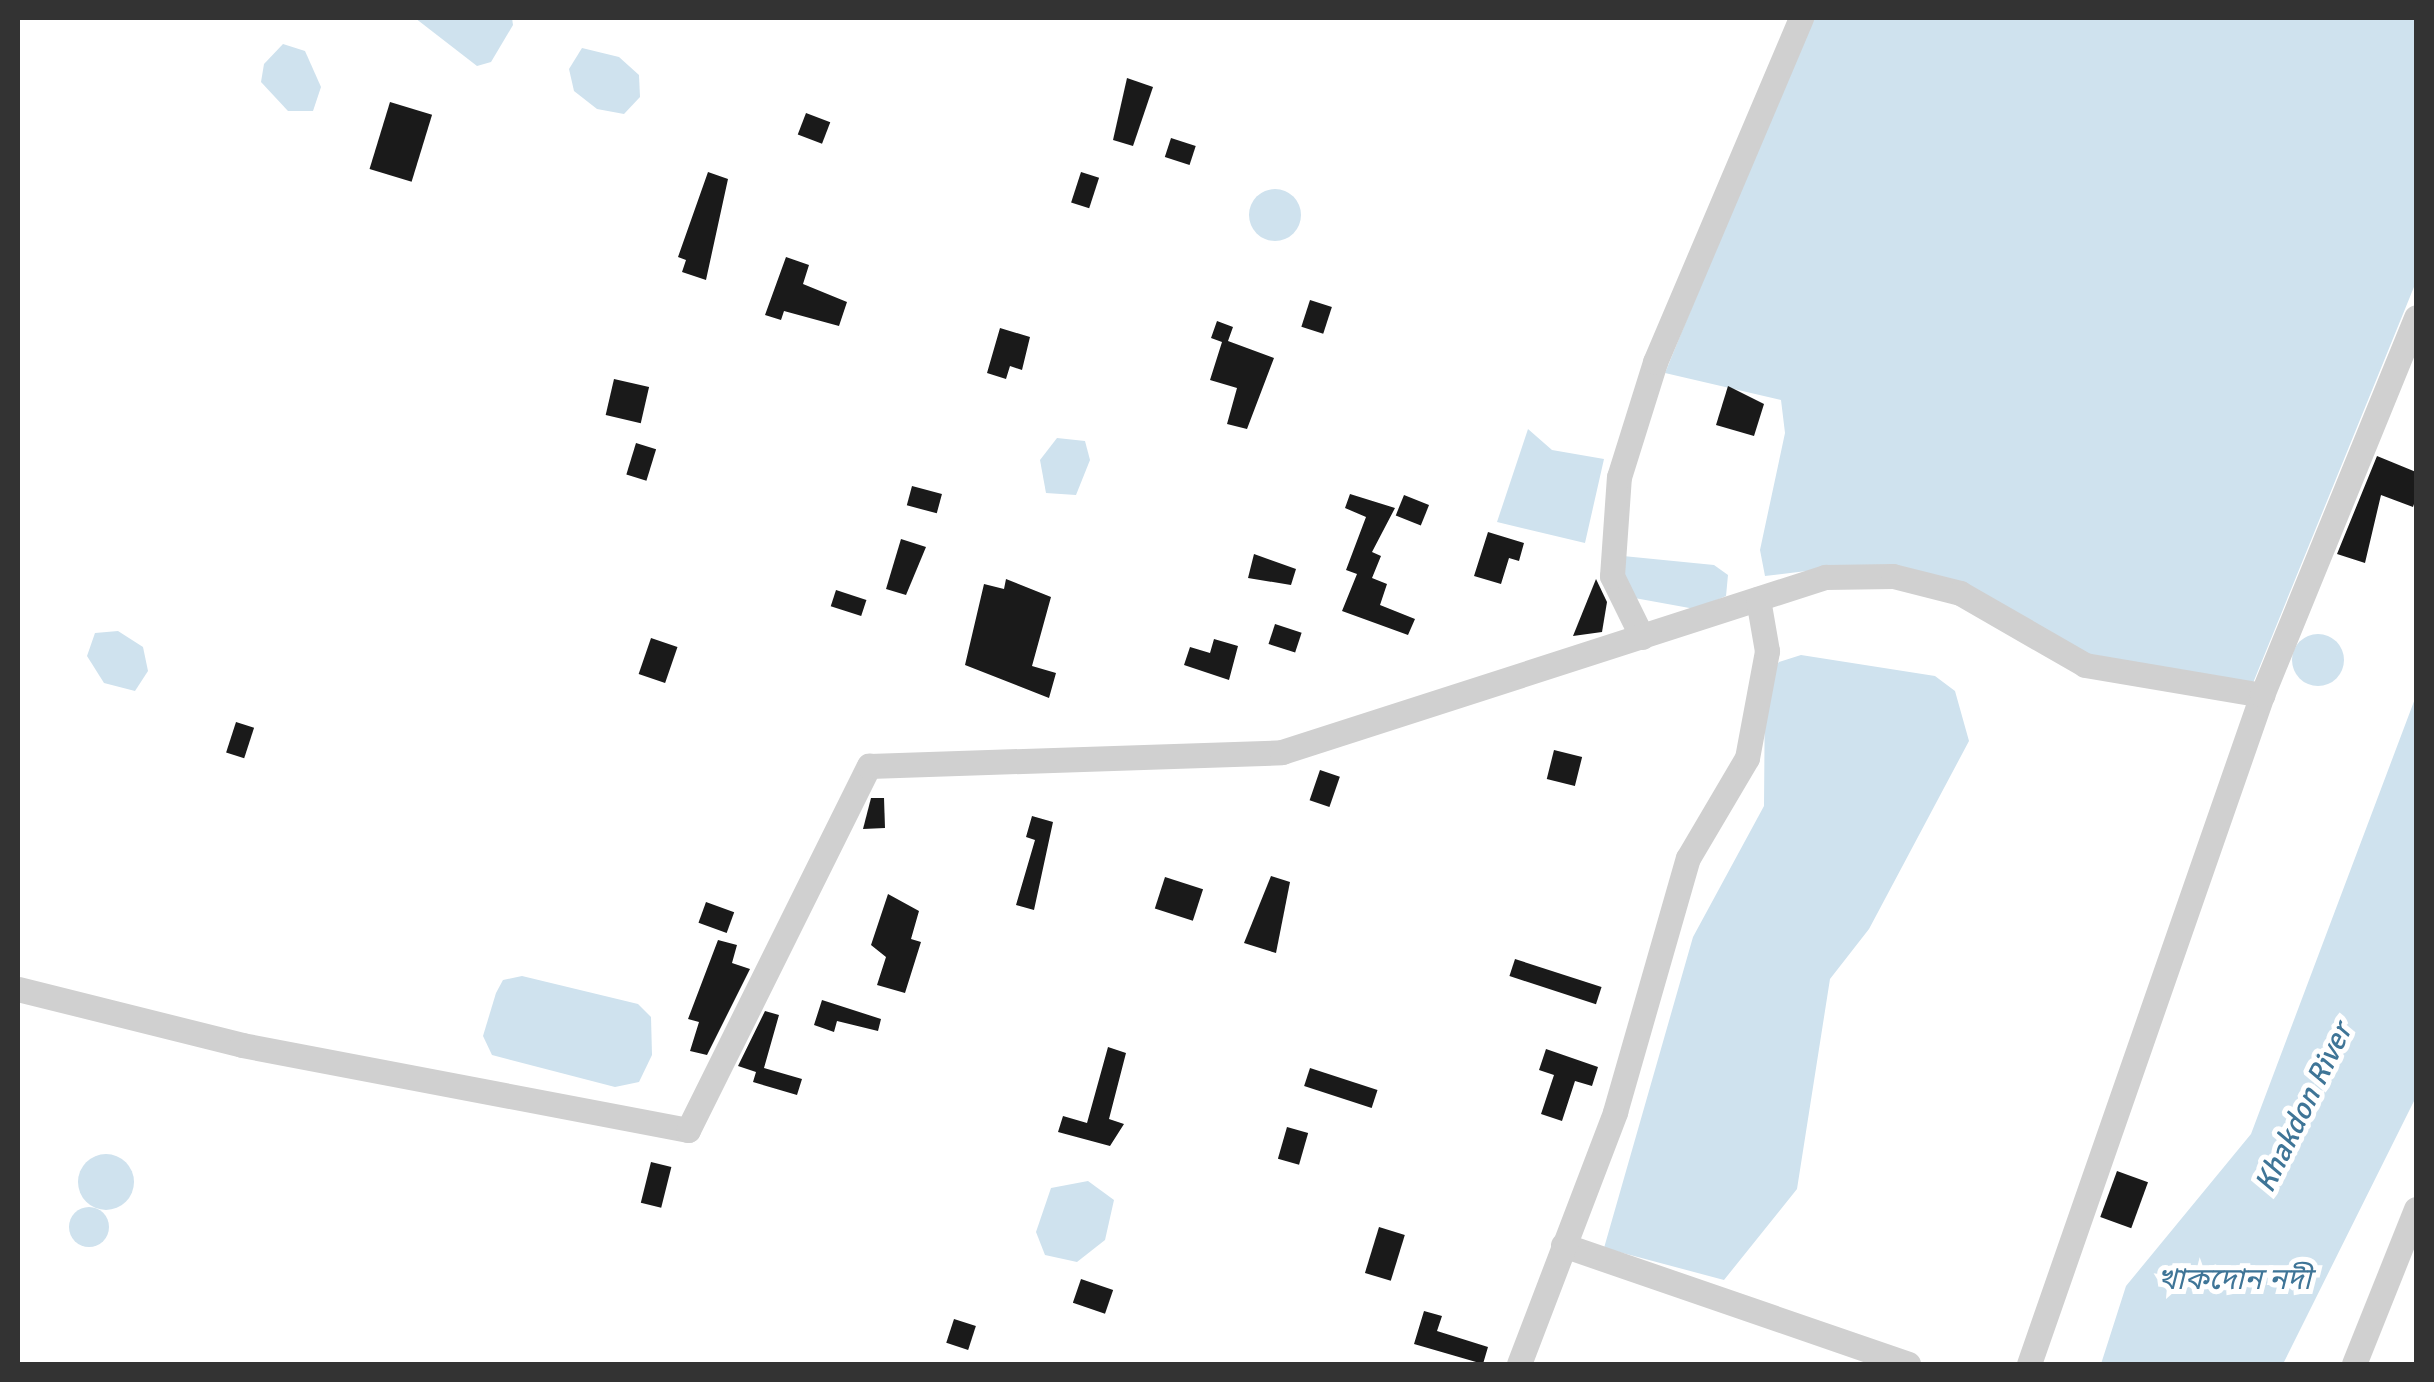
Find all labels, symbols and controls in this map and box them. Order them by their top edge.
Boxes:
water label: Khakdon River [2248,1018,2360,1198]
water label: খাকদোন নদী [2157,1262,2311,1298]

